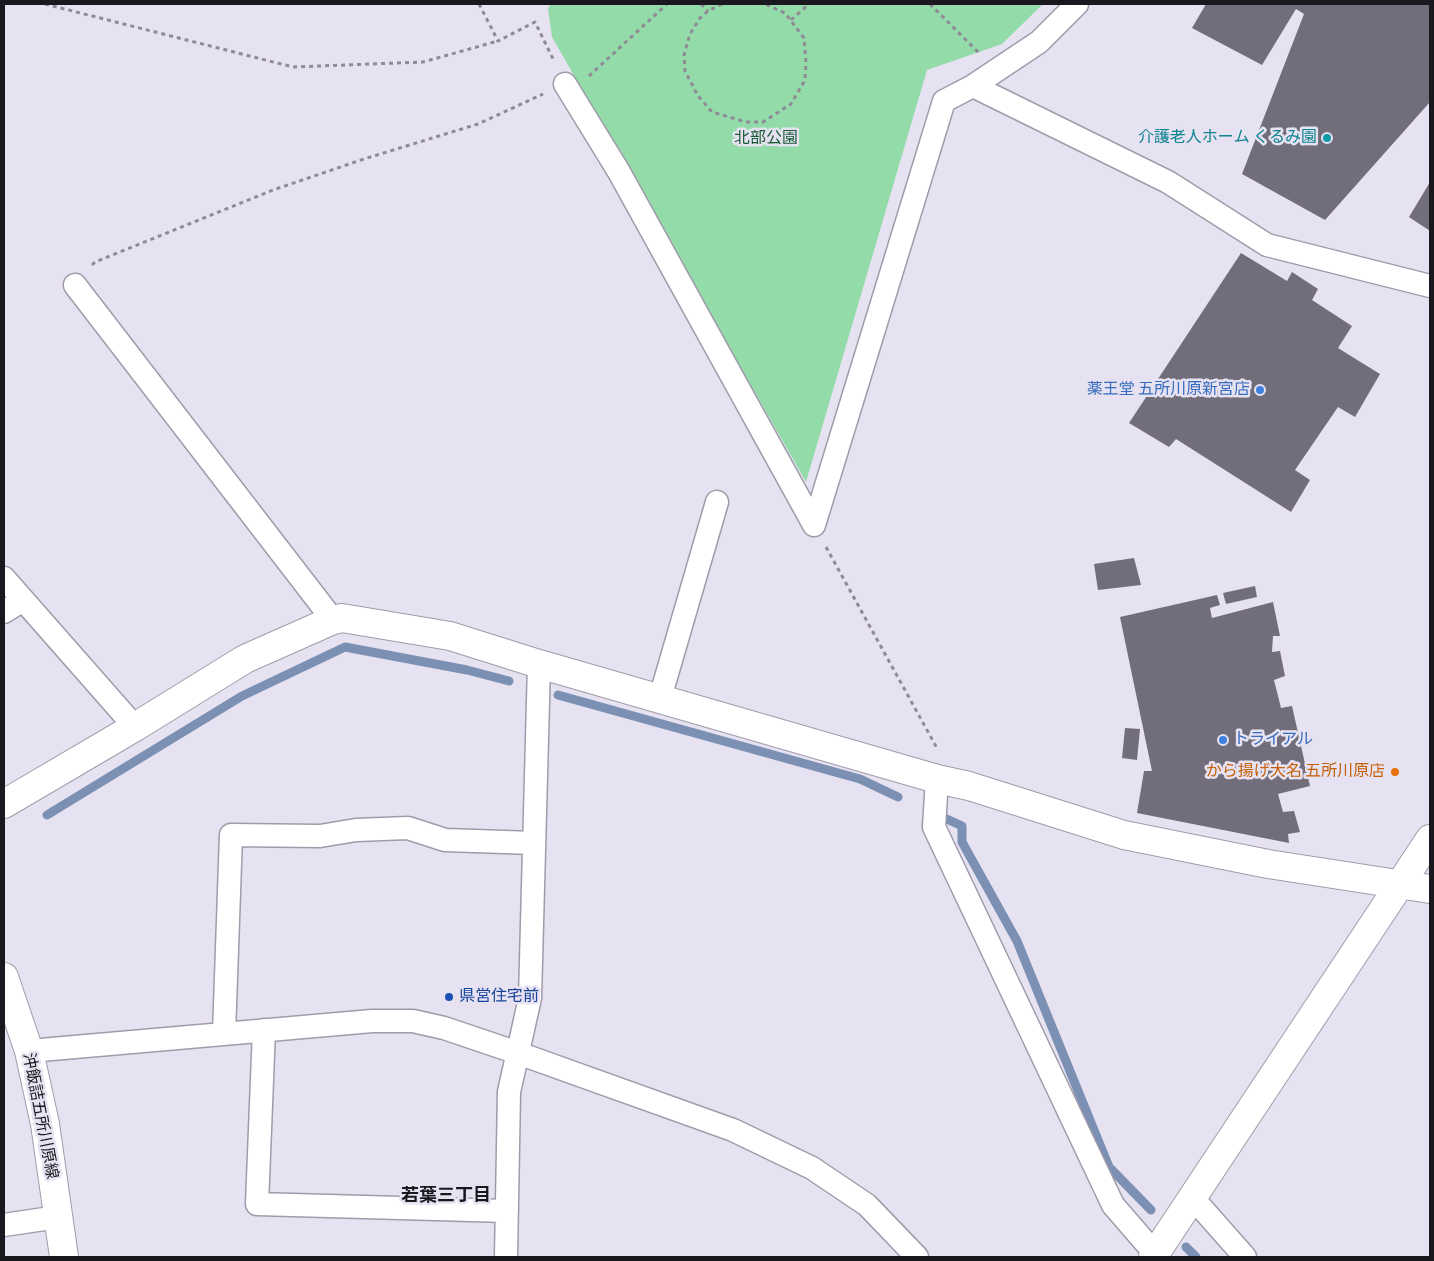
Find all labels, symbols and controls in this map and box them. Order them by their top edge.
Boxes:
place label: 介護老人ホーム くるみ園 [1138,128,1317,148]
park label: 北部公園 [734,129,798,149]
marker: 介護老人ホーム くるみ園 [1321,132,1333,144]
place label: 薬王堂 五所川原新宮店 [1087,380,1250,400]
marker: 薬王堂 五所川原新宮店 [1254,384,1266,396]
place label: トライアル [1233,730,1313,750]
marker: トライアル [1217,734,1229,746]
place label: から揚げ大名 五所川原店 [1206,762,1385,782]
marker: から揚げ大名 五所川原店 [1389,766,1401,778]
place label: 県営住宅前 [459,987,539,1007]
marker: 県営住宅前 [443,991,455,1003]
street label: 沖飯詰五所川原線 [18,1051,62,1181]
district label: 若葉三丁目 [401,1185,491,1207]

